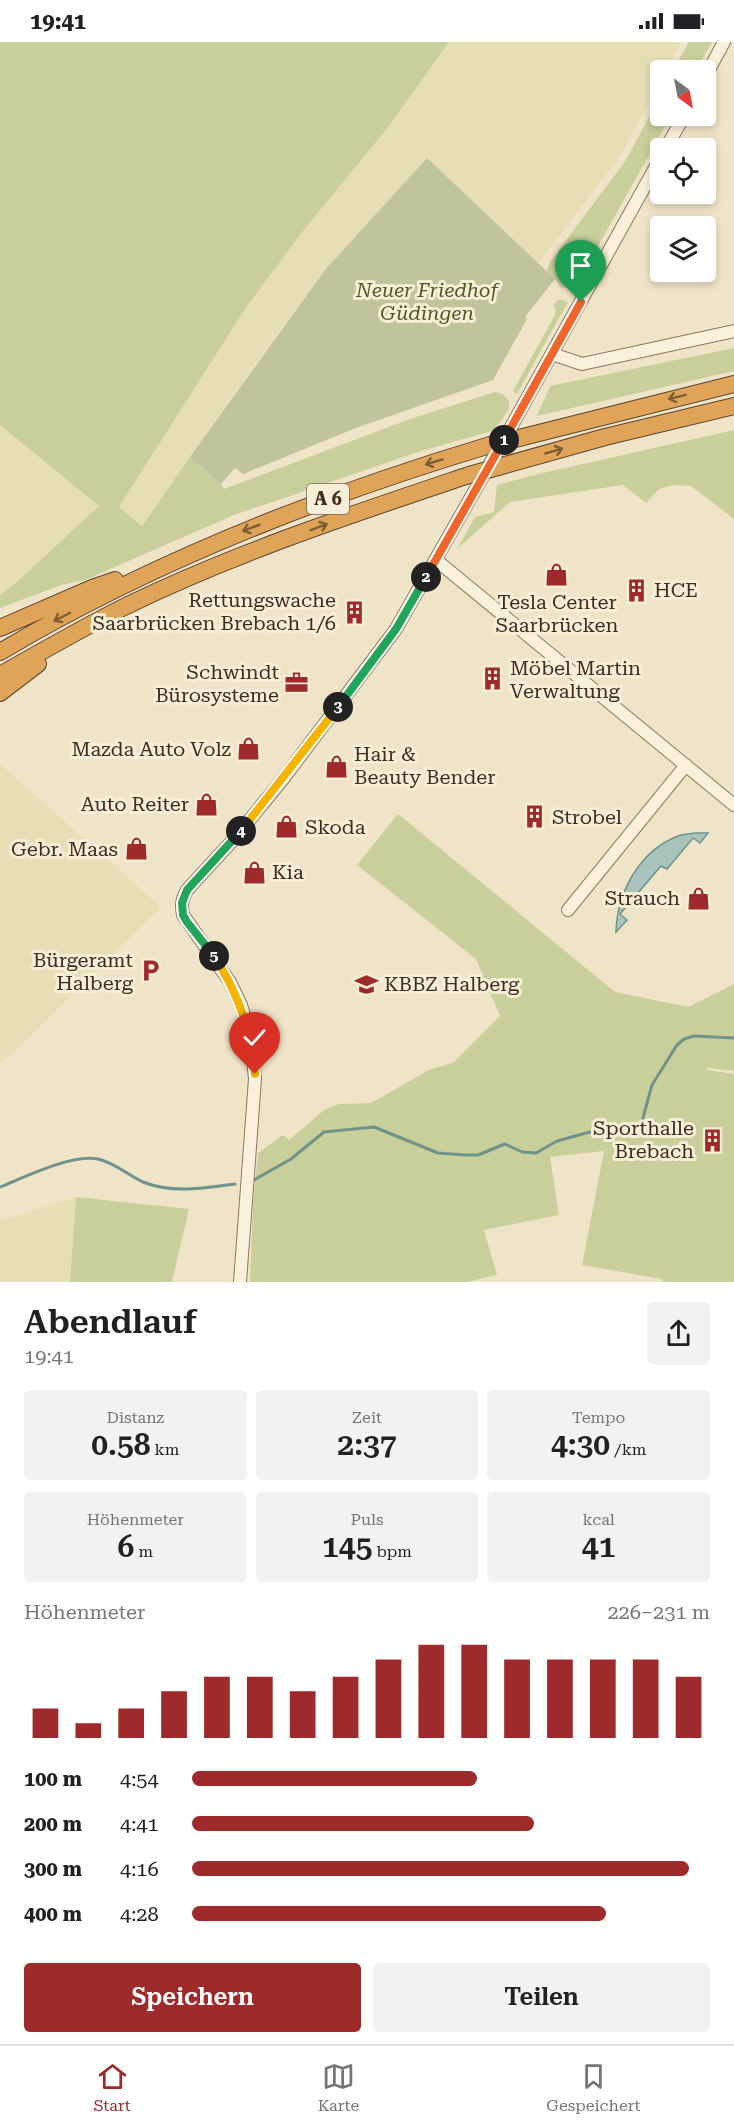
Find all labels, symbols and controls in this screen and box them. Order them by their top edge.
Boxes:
text: 19:41 [30,9,86,34]
north arrow [650,60,716,126]
map controls [650,60,716,282]
button: locate [650,138,716,204]
button: layers [650,216,716,282]
pin [555,240,606,302]
icon: arrive [564,249,597,282]
park label: Neuer Friedhof Güdingen [355,278,500,325]
one-way arrow [668,392,687,404]
pin: 1 [489,425,519,455]
text: 1 [500,430,508,449]
one-way arrow [544,445,563,456]
one-way arrow [425,457,444,468]
road number: A 6 [307,484,349,514]
one-way arrow [309,520,327,531]
one-way arrow [242,524,261,535]
pin: 2 [411,562,441,592]
shop icon: Tesla Center Saarbrücken [544,562,570,588]
text: 2 [422,567,430,586]
building icon: HCE [623,577,649,603]
place label: HCE [654,578,698,602]
place label: Rettungswache Saarbrücken Brebach 1/6 [92,588,336,635]
place label: Tesla Center Saarbrücken [496,590,619,637]
building icon: Rettungswache Saarbrücken Brebach 1/6 [341,599,367,625]
one-way arrow [54,611,71,623]
place label: Möbel Martin Verwaltung [510,656,641,703]
place label: Schwindt Bürosysteme [155,660,280,707]
building icon: Möbel Martin Verwaltung [479,666,505,692]
office icon: Schwindt Bürosysteme [284,670,310,696]
pin: 3 [323,692,353,722]
text: 3 [334,697,342,716]
shop icon: Mazda Auto Volz [236,736,262,762]
place label: Mazda Auto Volz [72,737,231,761]
place label: Hair & Beauty Bender [354,742,496,789]
shop icon: Hair & Beauty Bender [323,753,349,779]
shop icon: Auto Reiter [194,791,220,817]
place label: Auto Reiter [81,792,189,816]
building icon: Strobel [521,804,547,830]
place label: Strobel [552,805,622,829]
shop icon: Skoda [274,814,300,840]
place label: Skoda [305,815,366,839]
pin: 4 [226,816,256,846]
text: 4 [237,821,245,840]
shop icon: Gebr. Maas [123,836,149,862]
place label: Gebr. Maas [11,837,118,861]
shop icon: Kia [241,859,267,885]
place label: Kia [272,860,304,884]
shop icon: Strauch [685,885,711,911]
place label: Strauch [605,886,680,910]
pin: 5 [199,941,229,971]
text: 5 [210,946,218,965]
place label: Bürgeramt Halberg [33,948,134,995]
parking icon: Bürgeramt Halberg [138,958,164,984]
school or university icon: KBBZ Halberg [353,971,379,997]
place label: KBBZ Halberg [384,972,520,996]
pin [229,1012,280,1074]
icon: check [238,1021,271,1054]
place label: Sporthalle Brebach [593,1116,694,1163]
building icon: Sporthalle Brebach [699,1127,725,1153]
text: Abendlauf [24,1302,197,1341]
button: share [647,1302,710,1365]
text: 19:41 [24,1344,74,1368]
text: Distanz [107,1408,164,1427]
text: Zeit [352,1408,382,1427]
text: Tempo [572,1408,625,1427]
text: 0.58 [91,1427,151,1462]
text: 2:37 [337,1427,397,1462]
text: 4:30 [551,1427,610,1462]
text: km [151,1440,179,1459]
text: /km [610,1440,646,1459]
text: Höhenmeter [87,1510,184,1529]
text: Puls [350,1510,384,1529]
text: kcal [583,1510,615,1529]
text: 6 [118,1529,134,1564]
text: 145 [322,1529,372,1564]
text: 41 [582,1529,615,1564]
text: m [134,1542,153,1561]
text: bpm [372,1542,412,1561]
text: Höhenmeter [24,1600,145,1624]
text: 226–231 m [607,1600,710,1624]
text: 100 m [24,1767,82,1791]
text: 4:54 [120,1767,159,1791]
text: 200 m [24,1812,82,1836]
text: 4:41 [120,1812,159,1836]
text: 300 m [24,1857,82,1881]
text: 4:16 [120,1857,159,1881]
text: 400 m [24,1902,82,1926]
text: 4:28 [120,1902,159,1926]
button: Speichern [24,1963,361,2032]
button: Teilen [373,1963,710,2032]
tab: Start [93,2060,131,2115]
tab: Karte [318,2060,359,2115]
tab: Gespeichert [546,2060,640,2115]

